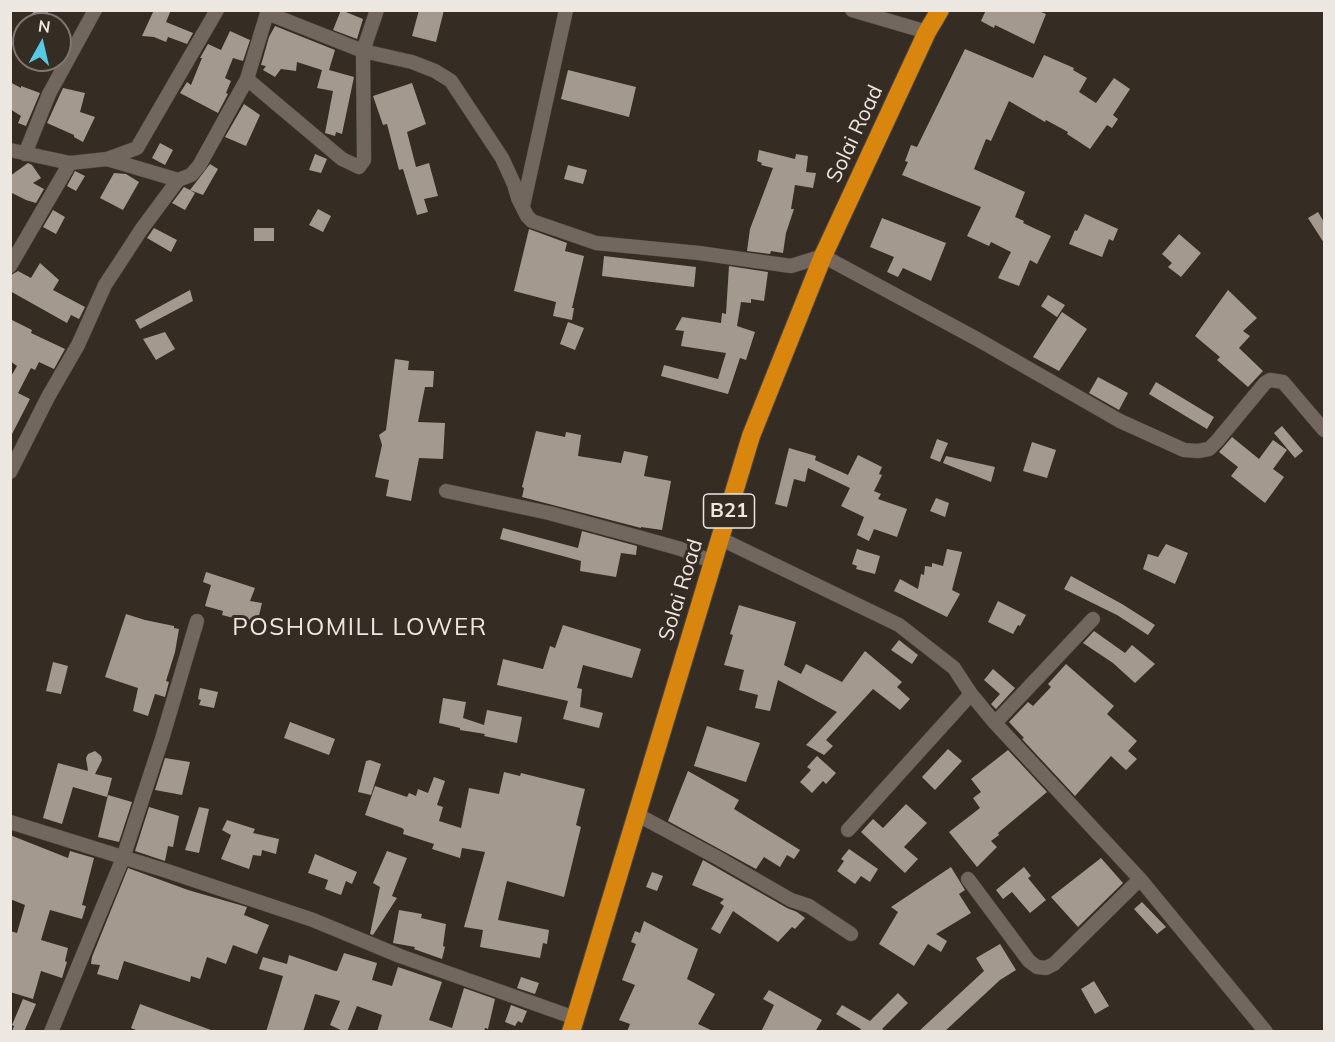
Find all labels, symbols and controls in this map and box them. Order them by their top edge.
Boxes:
north arrow [12,12,72,72]
text: N [37,15,52,37]
street label: Solai Road [821,81,889,187]
road number: B21 [704,494,754,528]
street label: Solai Road [654,536,708,644]
district label: POSHOMILL LOWER [232,614,488,642]

